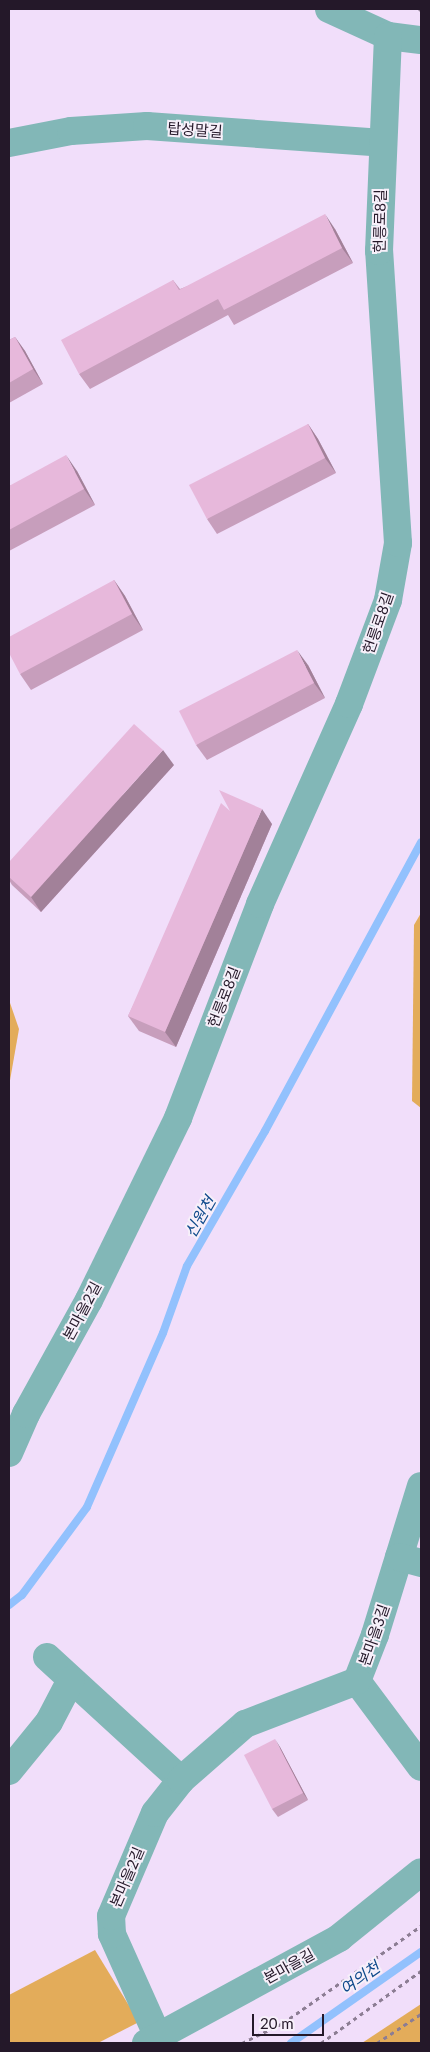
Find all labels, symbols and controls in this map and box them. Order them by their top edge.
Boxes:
street label: 탑성말길 [167,119,223,141]
street label: 헌릉로8길 [370,189,390,253]
street label: 헌릉로8길 [359,590,397,656]
street label: 헌릉로8길 [204,964,244,1030]
water label: 신원천 [181,1193,219,1241]
street label: 본마을2길 [59,1279,105,1343]
street label: 본마을3길 [355,1602,393,1668]
street label: 본마을2길 [106,1844,148,1910]
street label: 본마을길 [260,1945,318,1987]
water label: 여의천 [336,1957,384,1999]
scale bar [255,2004,328,2036]
text: 20 m [260,2014,294,2032]

